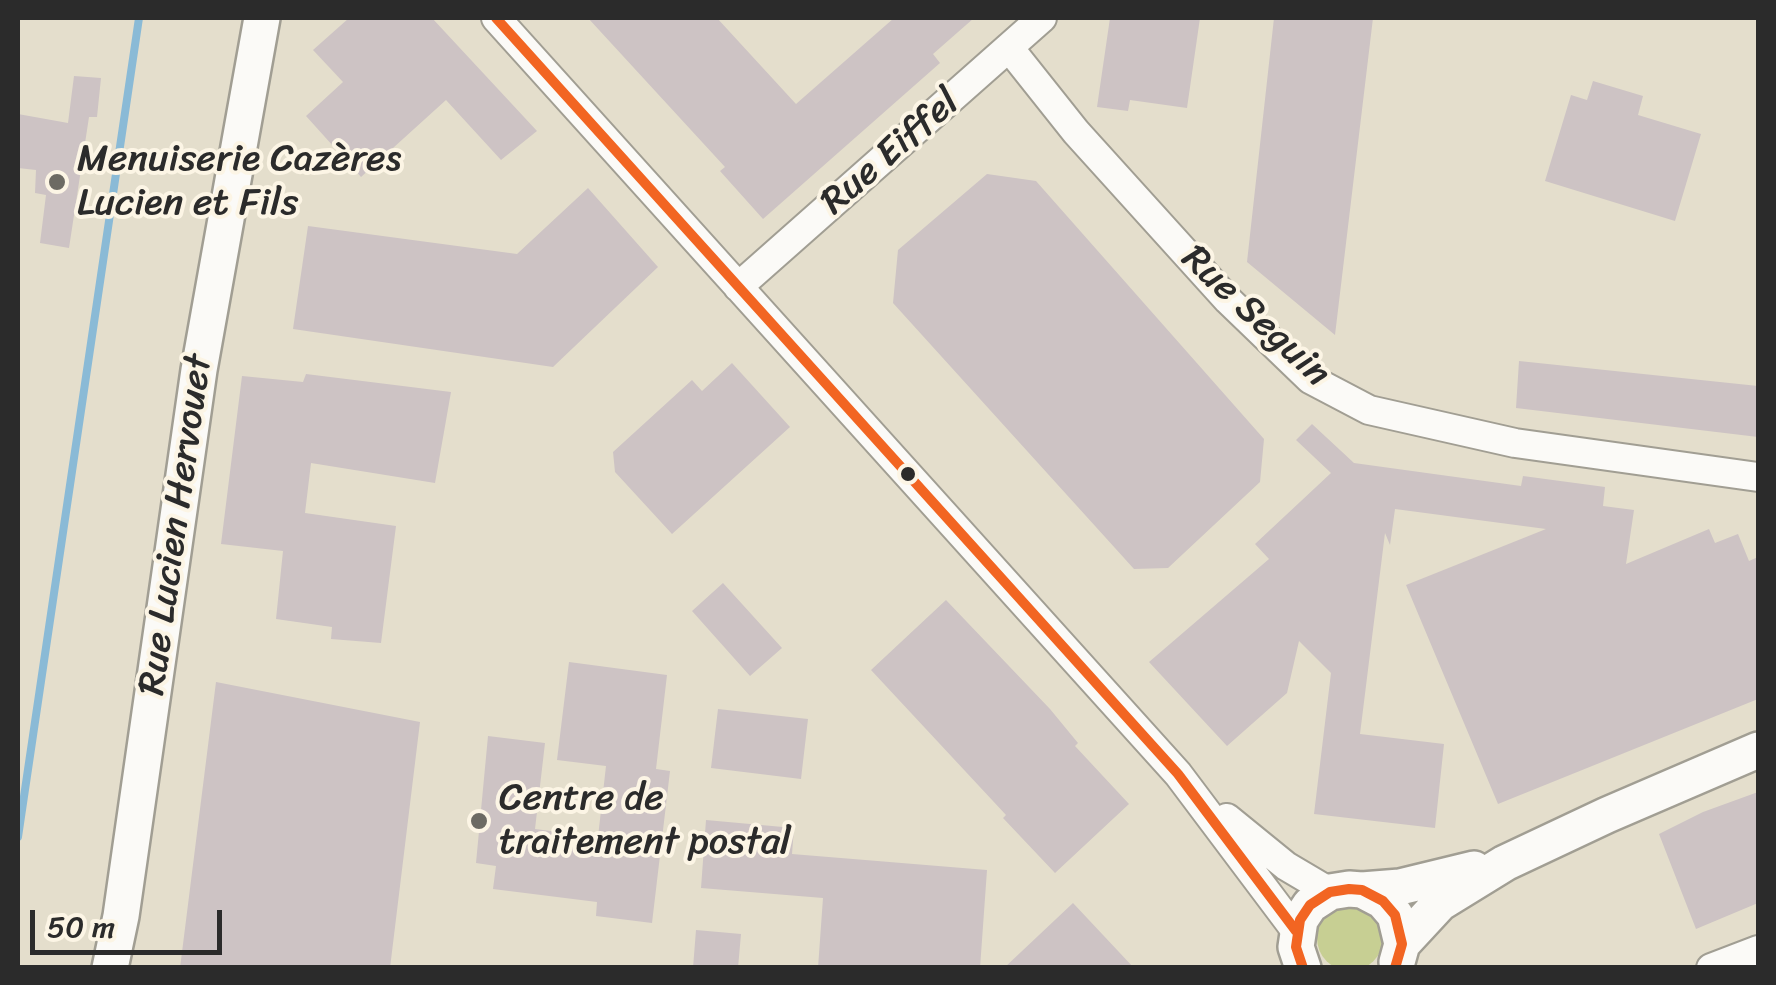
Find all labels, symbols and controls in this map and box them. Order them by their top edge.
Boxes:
street label: Rue Eiffel [812,81,970,225]
place label: Menuiserie Cazères Lucien et Fils [77,137,401,226]
marker: Menuiserie Cazères Lucien et Fils [46,171,68,193]
street label: Rue Seguin [1171,237,1339,397]
street label: Rue Lucien Hervouet [131,352,223,698]
unlabelled marker [898,464,918,484]
place label: Centre de traitement postal [499,776,791,866]
marker: Centre de traitement postal [468,810,490,832]
scale bar [35,890,228,952]
text: 50 m [47,900,115,954]

